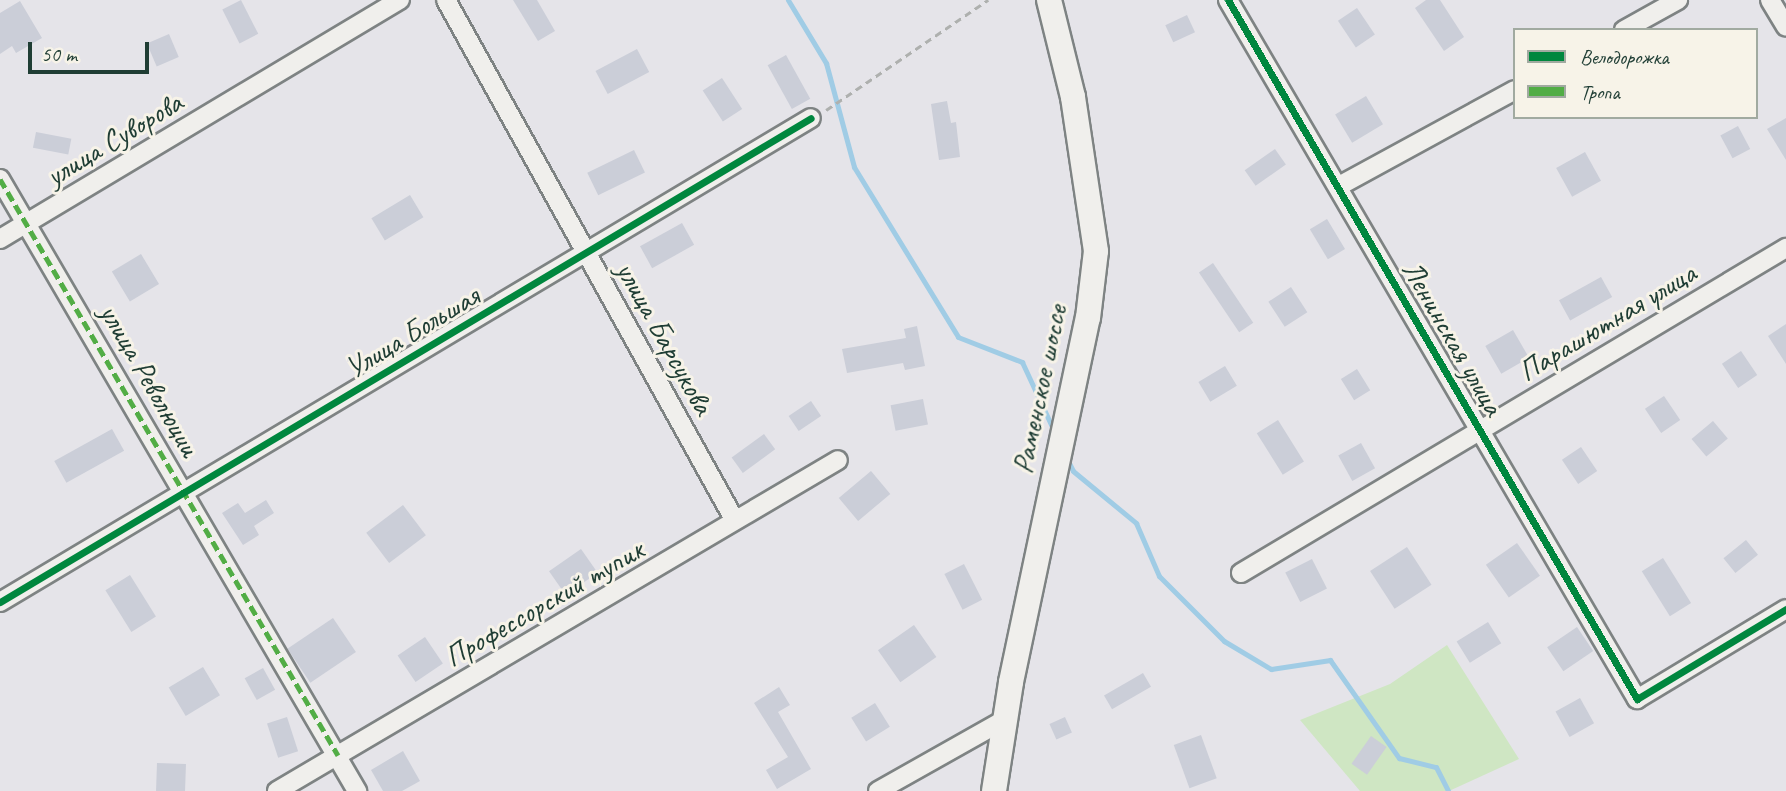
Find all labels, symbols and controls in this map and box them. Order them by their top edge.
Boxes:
scale bar [32,28,152,72]
legend [1513,28,1758,119]
text: 50 m [41,41,77,67]
text: Велодорожка [1580,44,1669,70]
text: Тропа [1580,79,1620,105]
street label: улица Суворова [39,84,189,194]
street label: Ленинская улица [1394,253,1512,423]
street label: Парашютная улица [1510,254,1704,390]
street label: улица Барсукова [608,255,722,421]
street label: Улица Большая [339,278,485,386]
street label: улица Революции [92,298,208,462]
street label: Раменское шоссе [1003,301,1075,477]
street label: Профессорский тупик [438,531,650,675]

